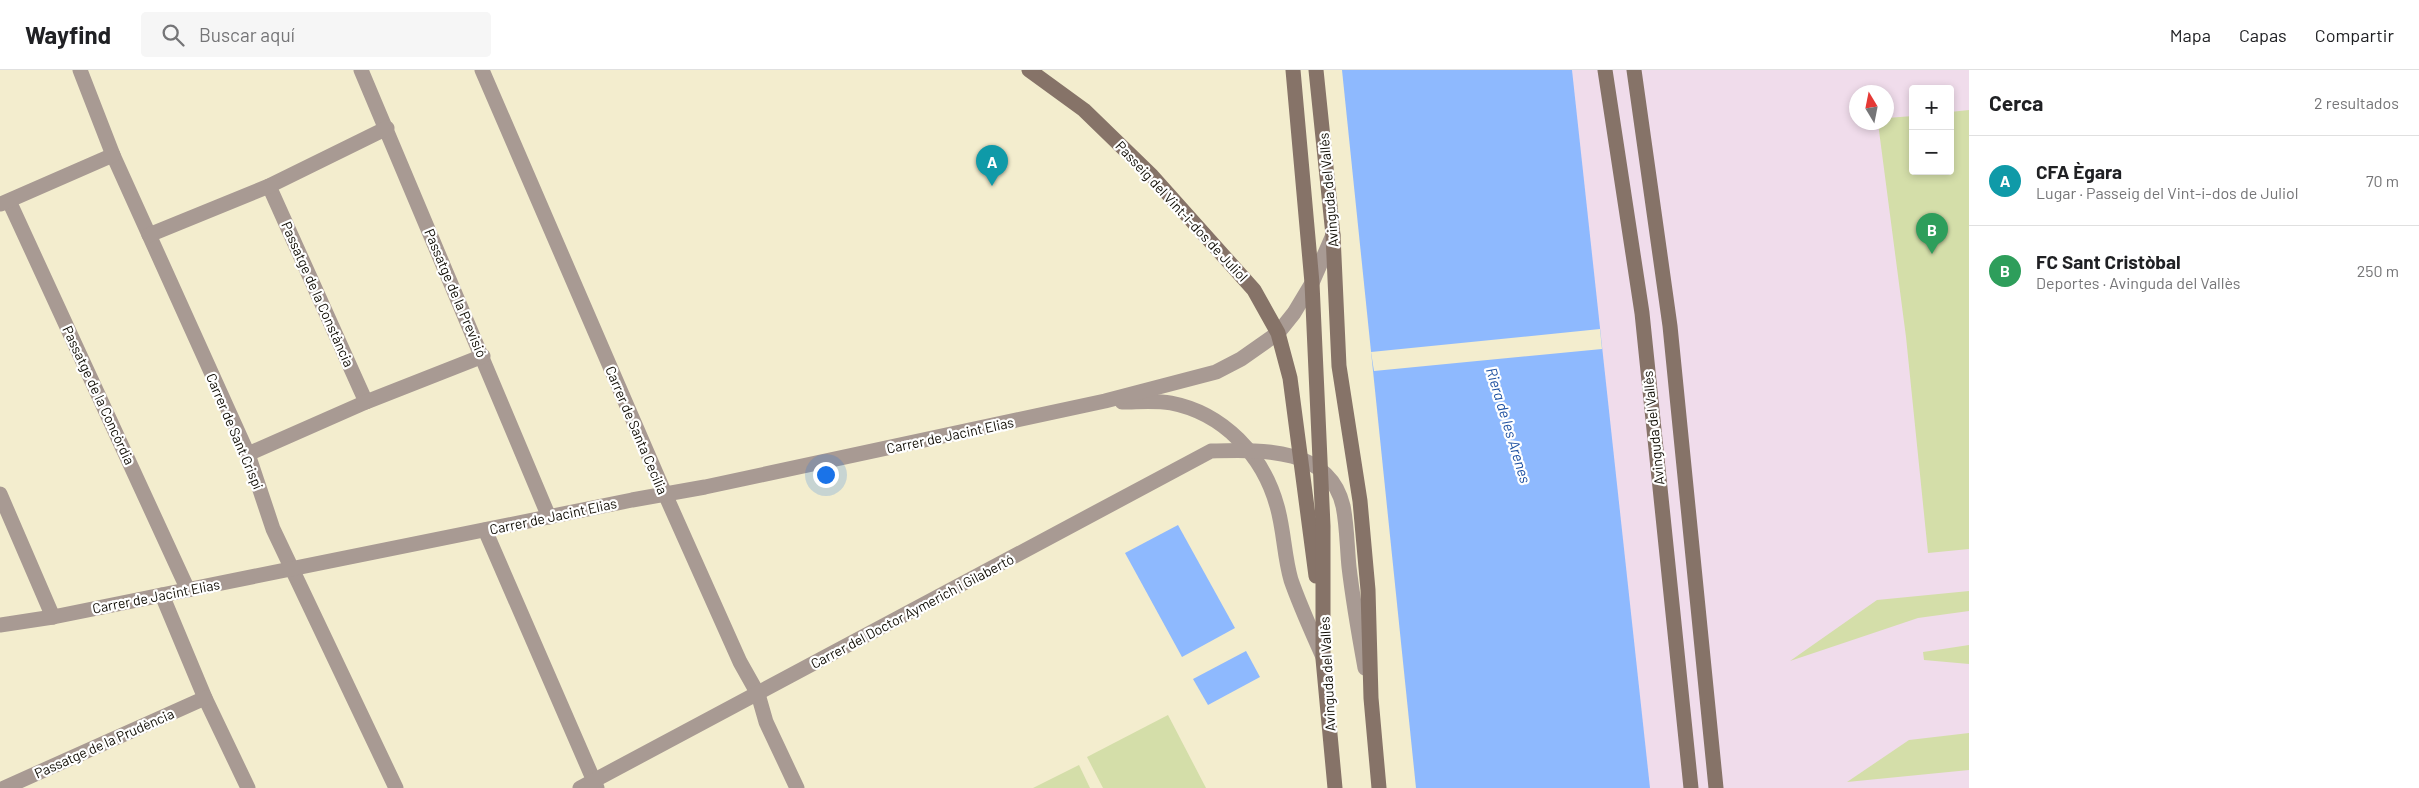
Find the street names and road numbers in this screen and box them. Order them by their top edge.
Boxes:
street label: Avinguda del Vallès [1315,132,1341,248]
street label: Passeig del Vint-i-dos de Juliol [1112,137,1252,285]
street label: Passatge de la Constància [278,219,358,369]
street label: Passatge de la Previsió [421,226,491,360]
street label: Passatge de la Concòrdia [59,323,139,467]
street label: Carrer de Santa Cecilia [602,363,672,497]
street label: Carrer de Sant Crispí [203,370,267,492]
street label: Avinguda del Vallès [1639,370,1667,486]
street label: Carrer de Jacint Elias [885,413,1015,457]
street label: Carrer de Jacint Elias [488,494,618,538]
street label: Carrer del Doctor Aymerich i Gilabertó [808,550,1016,672]
street label: Carrer de Jacint Elias [91,575,221,617]
street label: Avinguda del Vallès [1315,616,1338,732]
street label: Passatge de la Prudència [32,705,176,781]

